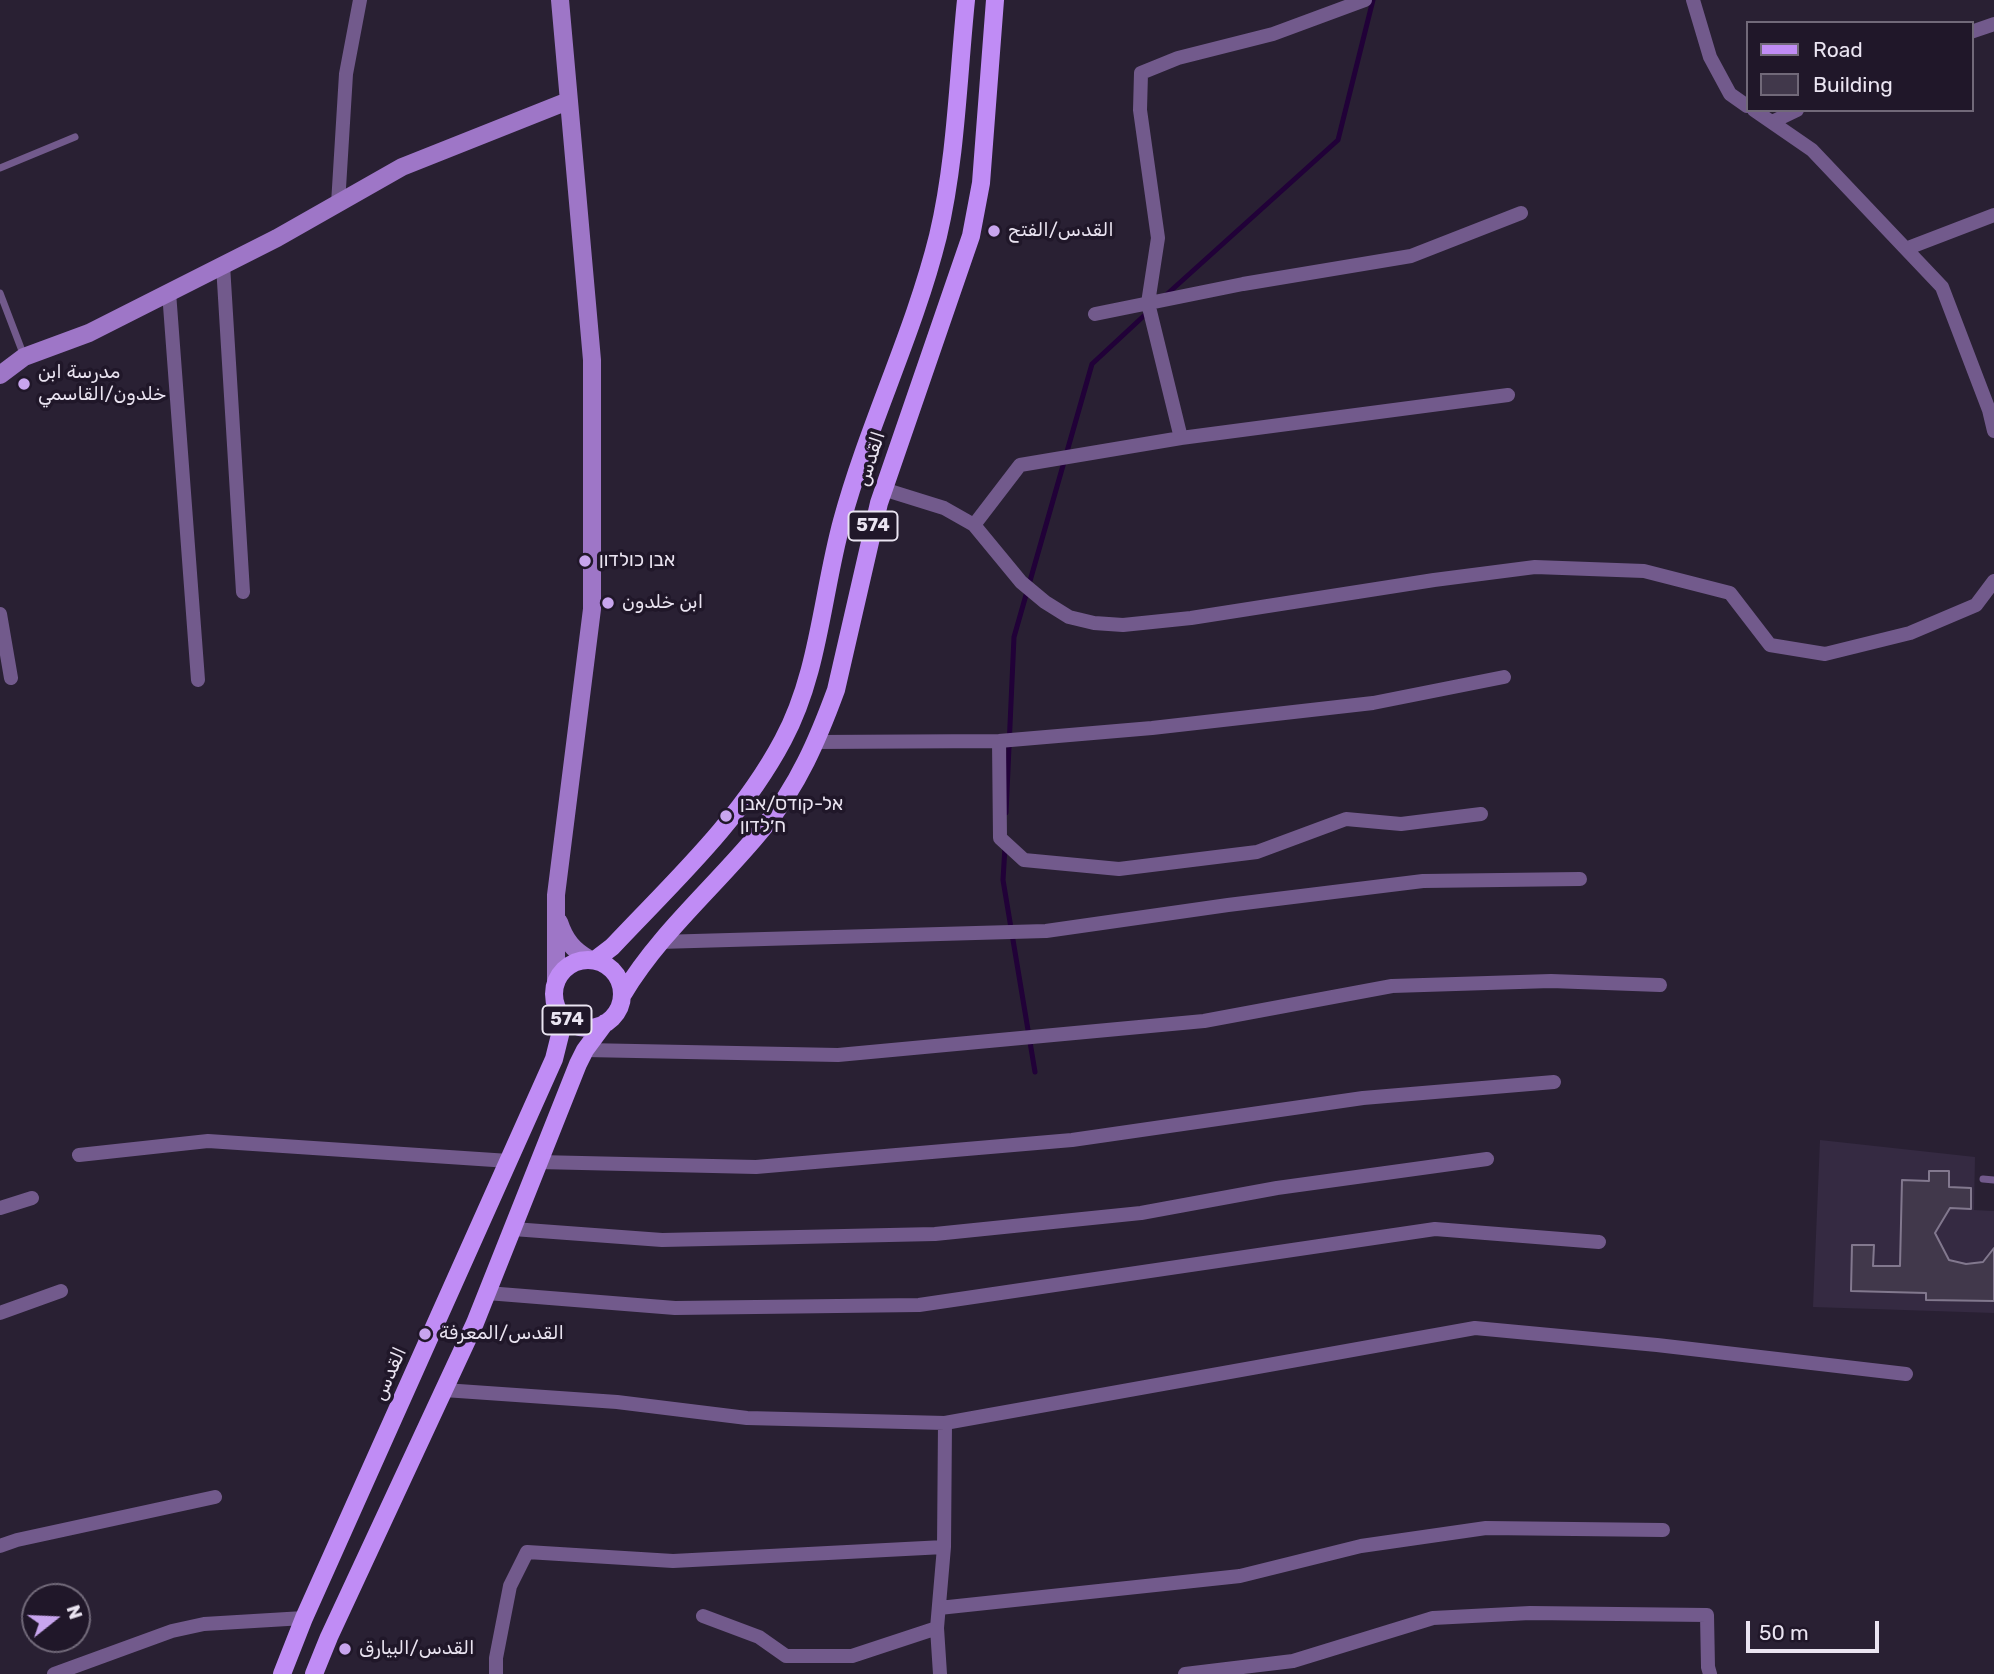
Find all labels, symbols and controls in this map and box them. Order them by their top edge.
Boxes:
legend [1745,21,1973,112]
text: Road [1813,37,1863,62]
text: Building [1813,72,1893,97]
place label: القدس/الفتح [1008,220,1114,242]
marker: القدس/الفتح [986,223,1002,239]
place label: مدرسة ابن خلدون/القاسمي [38,362,166,406]
marker: مدرسة ابن خلدون/القاسمي [16,376,32,392]
street label: القدس [852,429,890,489]
road number: 574 [848,512,898,540]
place label: אבן כולדון [599,550,675,572]
marker: אבן כולדון [577,553,593,569]
place label: ابن خلدون [622,592,703,614]
marker: ابن خلدون [600,595,616,611]
place label: אל-קודס/אבן ח׳לדון [740,794,843,838]
marker: אל-קודס/אבן ח׳לדון [718,808,734,824]
road number: 574 [542,1006,592,1035]
place label: القدس/المعرفة [439,1323,564,1345]
marker: القدس/المعرفة [417,1326,433,1342]
street label: القدس [368,1344,412,1404]
north arrow [21,1583,91,1653]
text: N [61,1602,88,1622]
scale bar [1749,1608,1882,1652]
text: 50 m [1759,1620,1809,1645]
place label: القدس/البيارق [359,1638,475,1660]
marker: القدس/البيارق [337,1641,353,1657]

